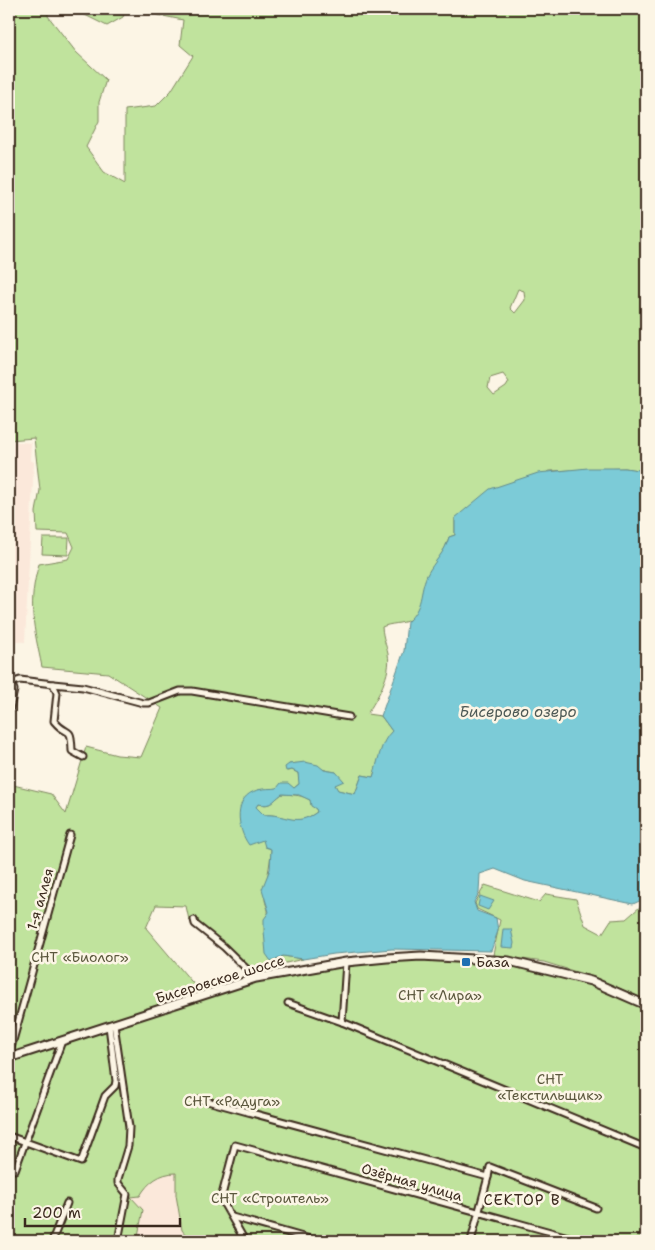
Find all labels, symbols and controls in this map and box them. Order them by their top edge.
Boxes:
water label: Бисерово озеро [459,702,577,722]
street label: 1-я аллея [23,866,57,932]
park label: СНТ «Биолог» [31,948,129,966]
street label: Бисеровское шоссе [153,951,287,1007]
place label: База [476,953,510,971]
marker: База [460,956,472,968]
park label: СНТ «Лира» [398,986,482,1004]
park label: СНТ «Текстильщик» [497,1070,603,1104]
park label: СНТ «Радуга» [184,1092,280,1110]
street label: Озёрная улица [359,1159,465,1205]
park label: СНТ «Строитель» [211,1189,329,1207]
district label: СЕКТОР В [483,1190,561,1210]
scale bar [25,1195,180,1227]
text: 200 m [32,1203,81,1223]

